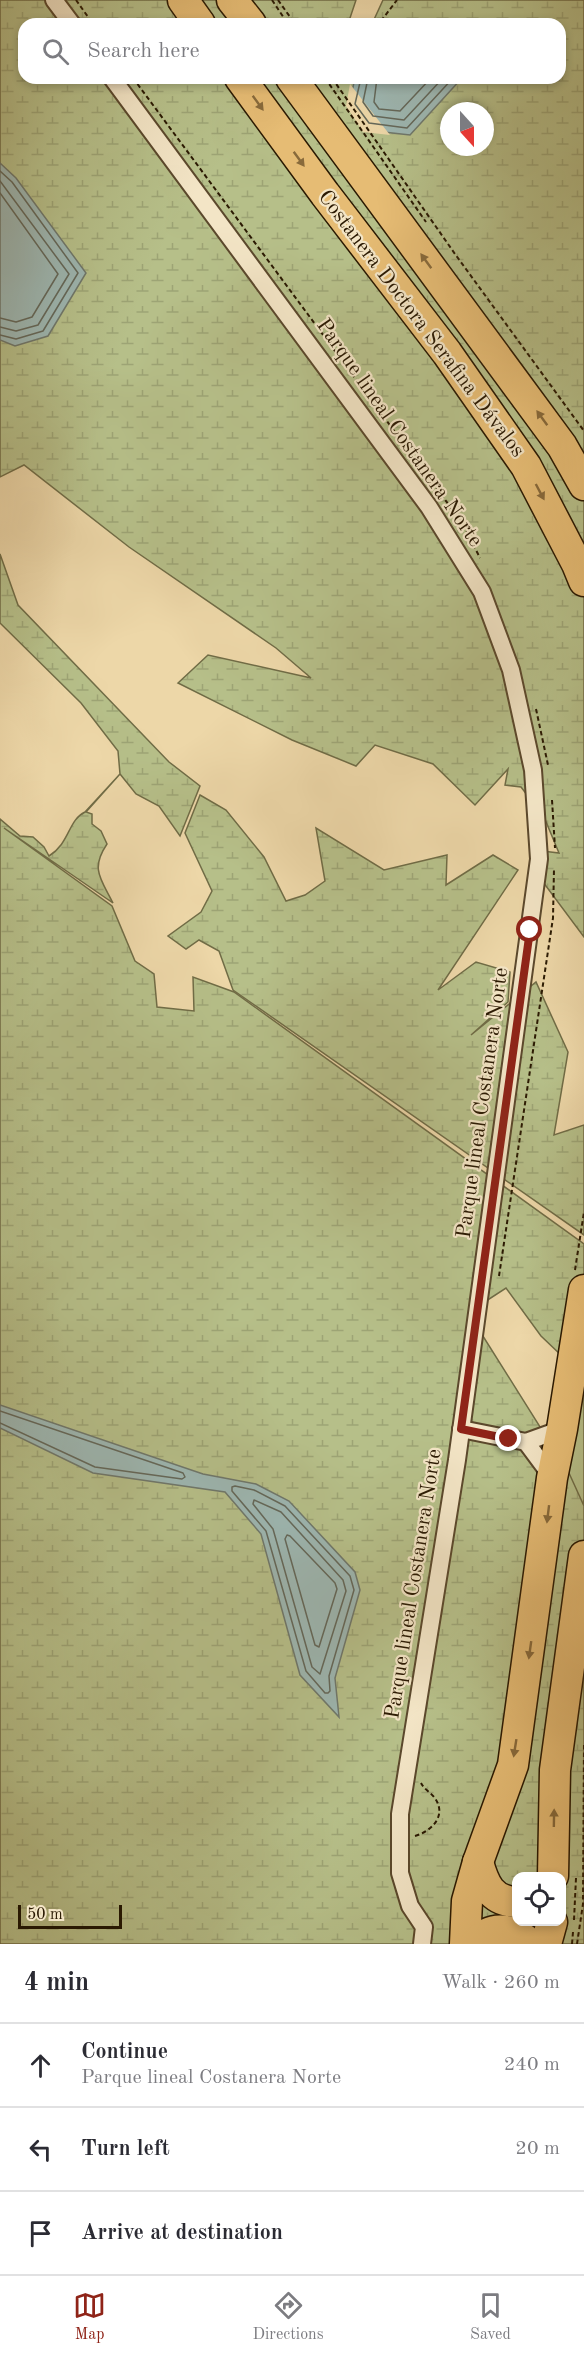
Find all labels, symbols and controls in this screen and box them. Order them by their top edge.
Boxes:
search box [18,18,566,84]
icon: search [39,35,72,68]
text: Search here [87,40,200,62]
one-way arrow [252,96,264,111]
north arrow [440,102,494,156]
one-way arrow [293,151,305,167]
street label: Costanera Doctora Serafina Dávalos [314,187,528,461]
one-way arrow [420,254,432,270]
street label: Parque lineal Costanera Norte [312,315,486,551]
one-way arrow [536,411,548,426]
one-way arrow [535,484,545,501]
route start [516,916,542,942]
street label: Parque lineal Costanera Norte [454,966,512,1240]
route end [495,1425,521,1451]
street label: Parque lineal Costanera Norte [382,1447,446,1721]
one-way arrow [543,1505,552,1524]
one-way arrow [525,1641,534,1660]
one-way arrow [511,1738,520,1757]
one-way arrow [549,1809,559,1828]
map controls [512,1872,566,1926]
button: locate [512,1872,566,1926]
scale bar [18,1902,122,1930]
text: 50 m [27,1907,63,1923]
text: 4 min [24,1970,89,1996]
text: Walk · 260 m [441,1973,560,1993]
text: Continue [81,2041,168,2063]
icon: ahead [24,2049,57,2082]
text: 240 m [504,2055,560,2075]
text: Parque lineal Costanera Norte [81,2068,341,2088]
icon: left [24,2133,57,2166]
text: Turn left [81,2138,170,2160]
text: 20 m [515,2139,560,2159]
icon: arrive [24,2217,57,2250]
text: Arrive at destination [81,2222,283,2244]
tab: Map [73,2289,106,2345]
tab: Directions [253,2289,324,2345]
tab: Saved [470,2289,511,2345]

